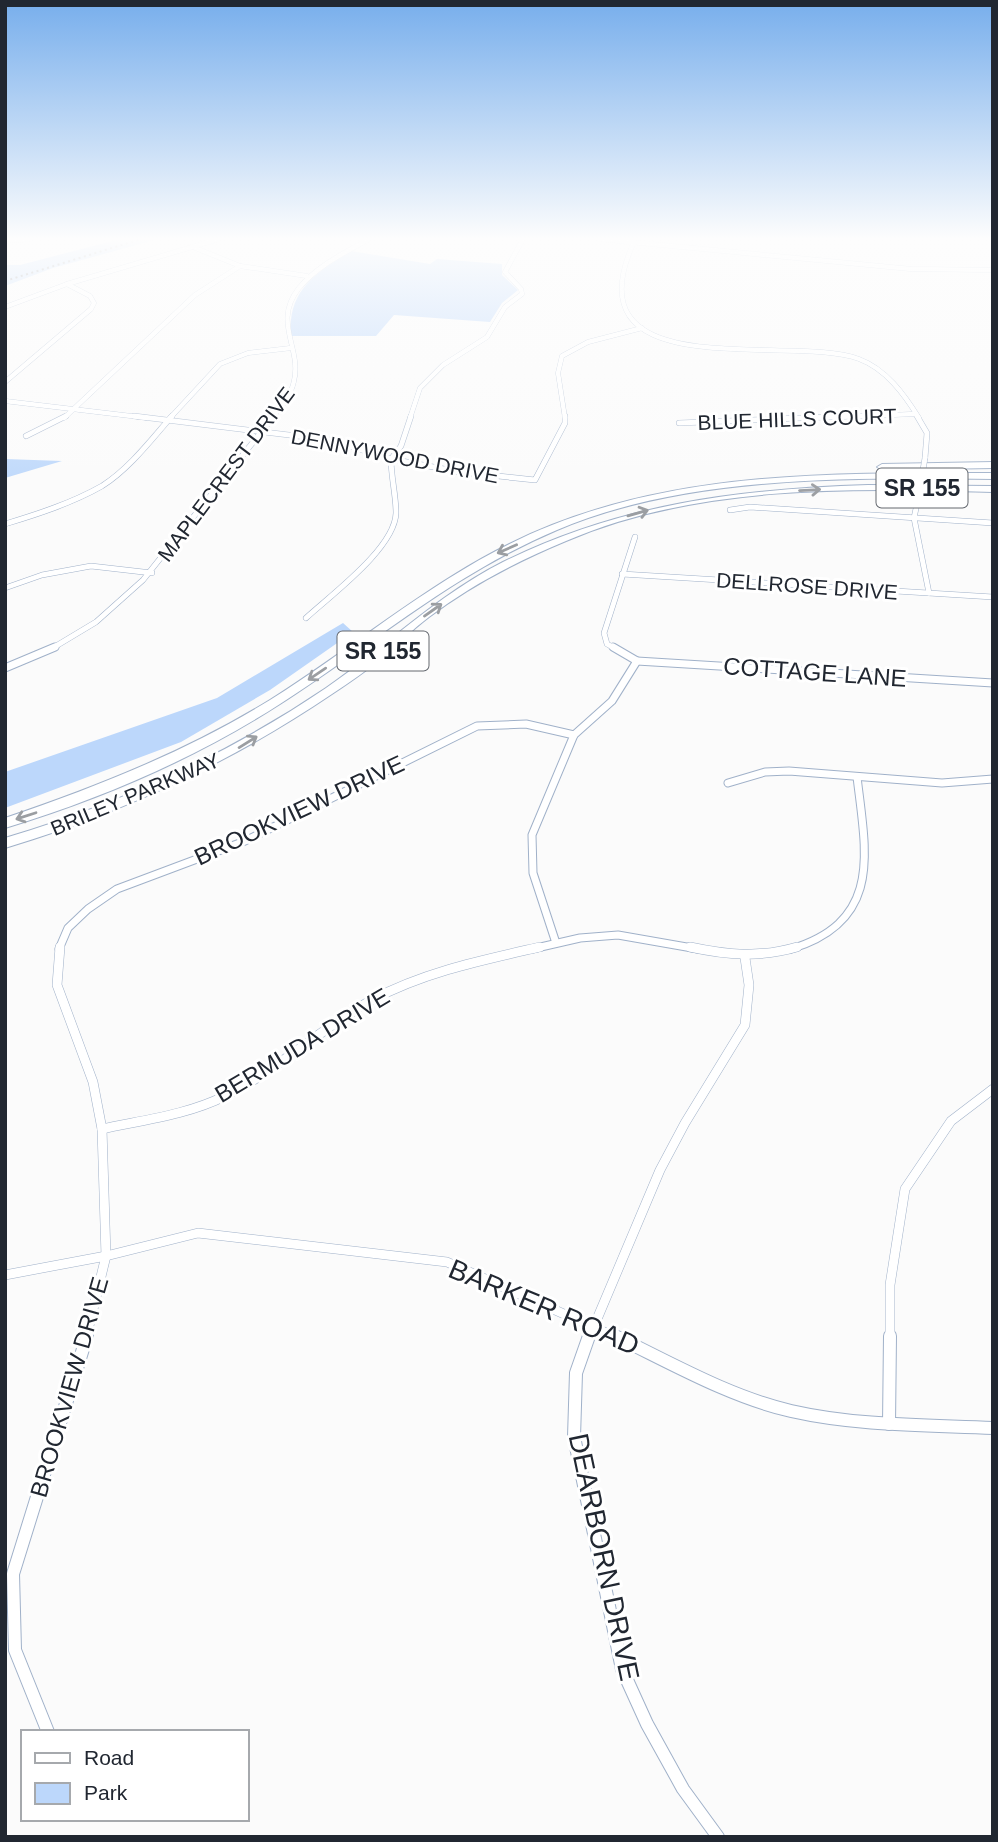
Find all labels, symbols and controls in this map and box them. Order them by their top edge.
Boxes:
street label: MAPLECREST DRIVE [153,382,299,566]
street label: BLUE HILLS COURT [697,404,897,434]
street label: DENNYWOOD DRIVE [289,425,501,487]
road number: SR 155 [876,468,968,508]
one-way arrow [798,483,821,496]
one-way arrow [626,506,648,519]
one-way arrow [497,543,518,556]
street label: DELLROSE DRIVE [715,568,899,604]
one-way arrow [423,603,442,617]
road number: SR 155 [338,632,428,670]
street label: COTTAGE LANE [722,652,908,692]
one-way arrow [308,666,327,681]
one-way arrow [238,734,257,749]
street label: BRILEY PARKWAY [47,748,223,840]
street label: BROOKVIEW DRIVE [190,750,408,870]
one-way arrow [15,810,37,823]
street label: BERMUDA DRIVE [210,982,394,1108]
street label: BARKER ROAD [444,1253,644,1361]
street label: BROOKVIEW DRIVE [25,1274,113,1500]
street label: DEARBORN DRIVE [563,1431,645,1683]
legend [21,1730,248,1821]
text: Road [84,1746,134,1769]
text: Park [84,1781,128,1804]

